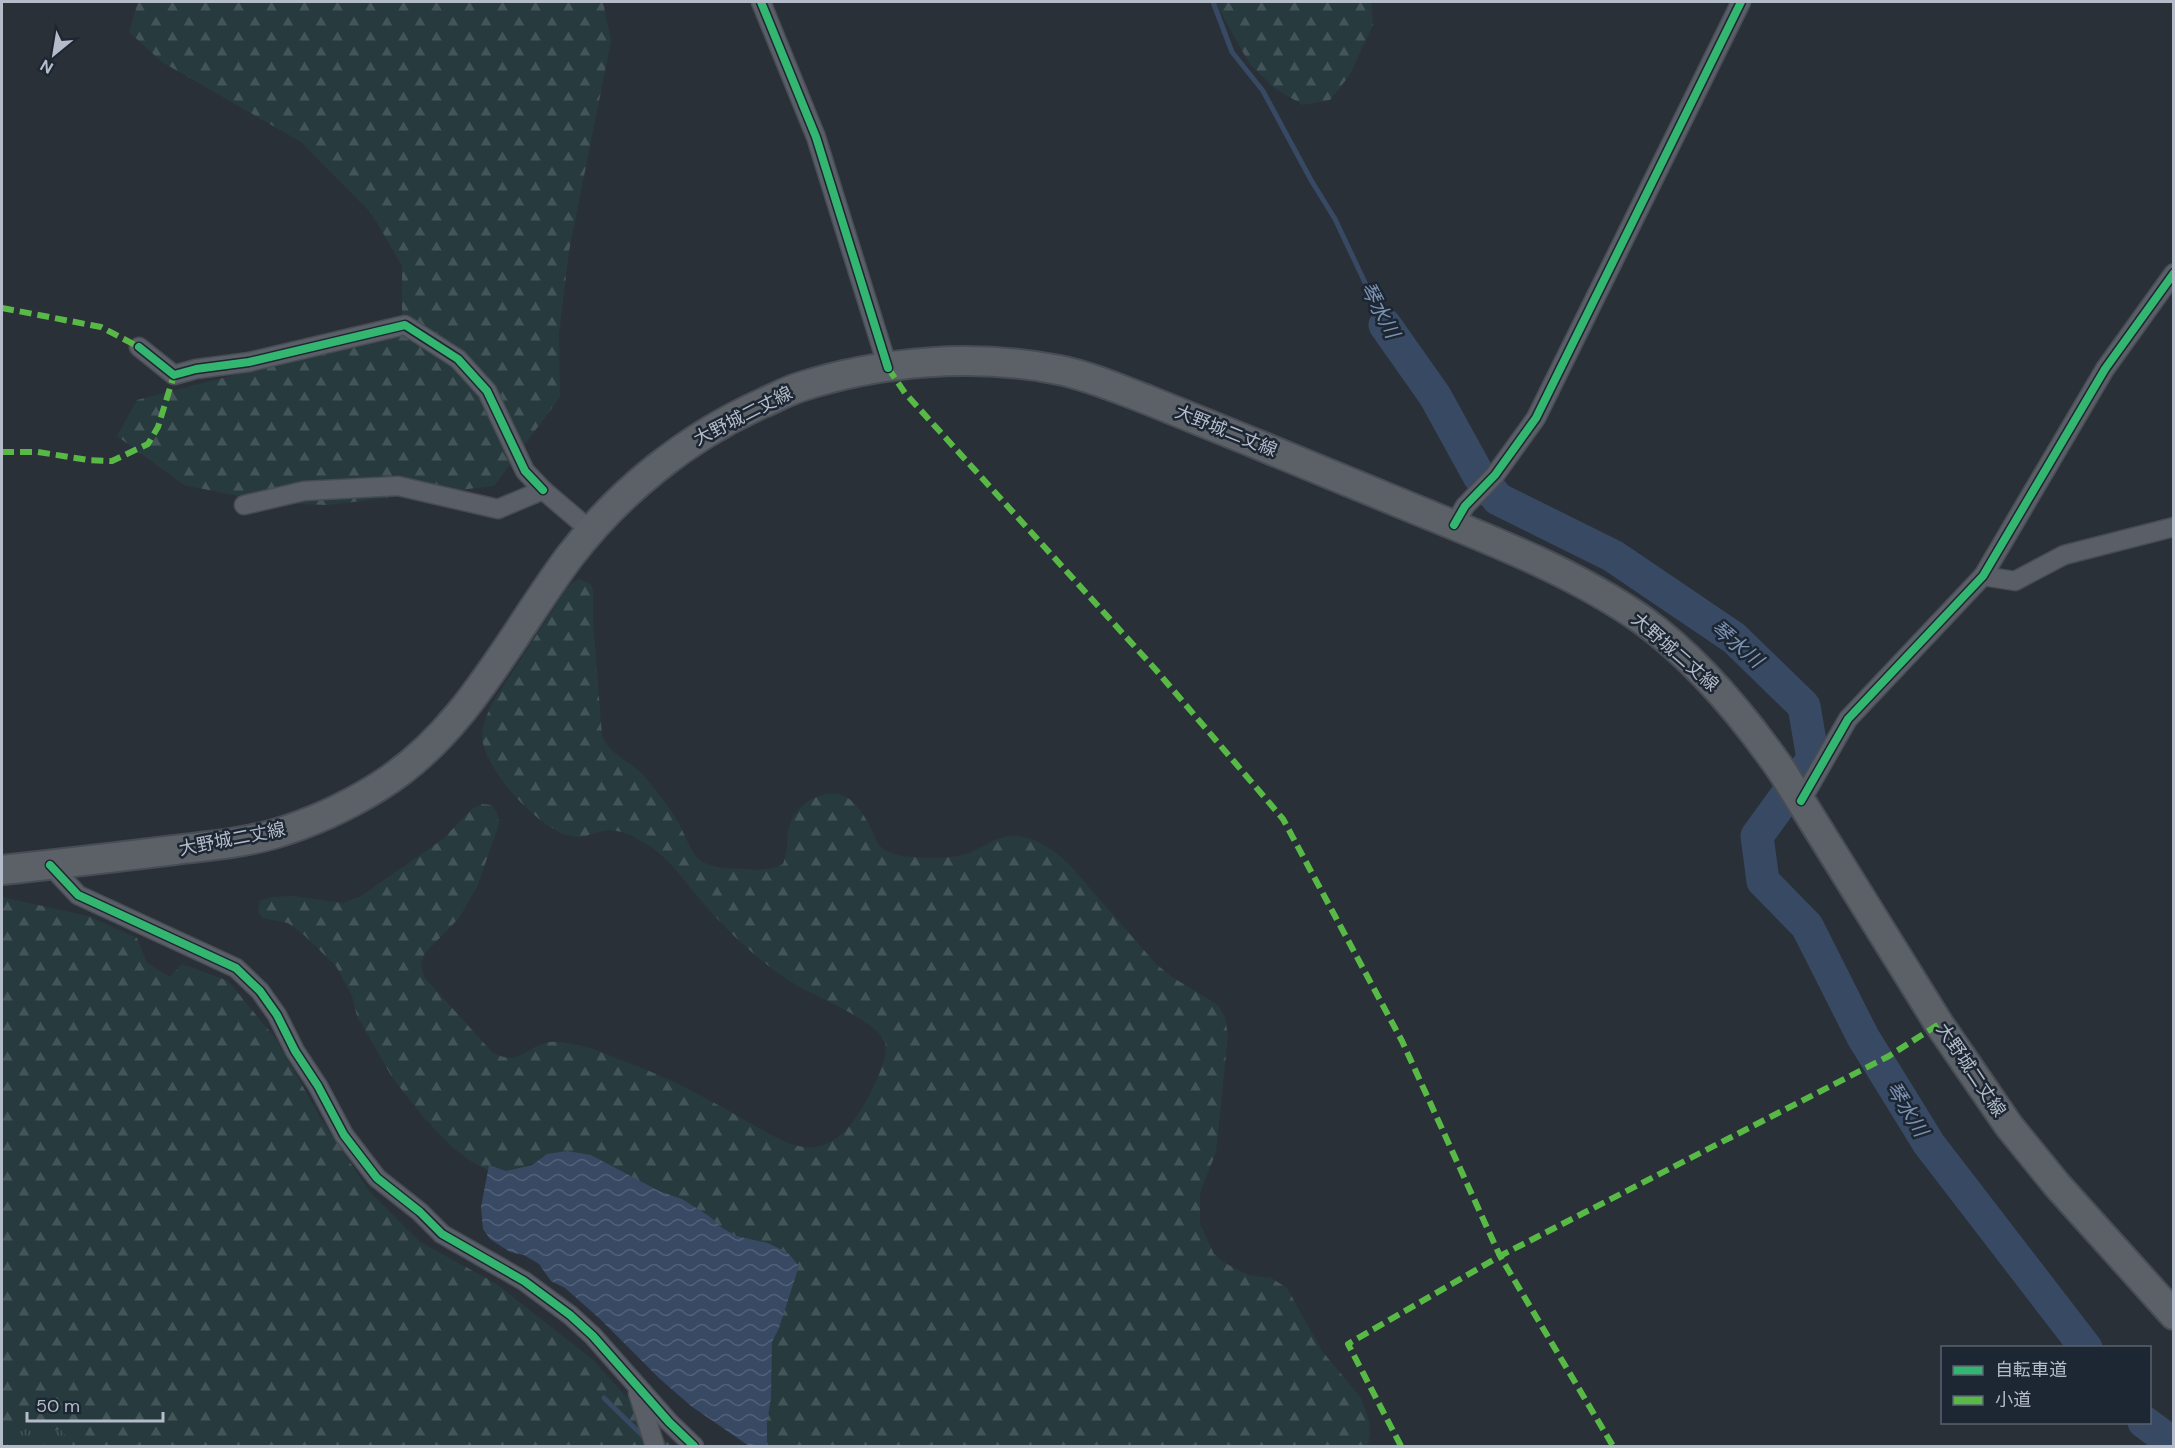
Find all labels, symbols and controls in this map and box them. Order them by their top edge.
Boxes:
north arrow [24,24,84,84]
text: N [36,55,57,79]
water label: 琴水川 [1354,277,1407,344]
street label: 大野城二丈線 [689,381,797,451]
street label: 大野城二丈線 [1171,400,1281,462]
street label: 大野城二丈線 [1626,608,1724,696]
water label: 琴水川 [1706,615,1770,675]
street label: 大野城二丈線 [177,817,287,861]
street label: 大野城二丈線 [1931,1019,2011,1121]
water label: 琴水川 [1880,1077,1935,1143]
legend [1941,1346,2151,1424]
text: 自転車道 [1995,1358,2067,1382]
scale bar [27,1385,164,1423]
text: 小道 [1995,1388,2031,1412]
text: 50 m [36,1394,80,1418]

